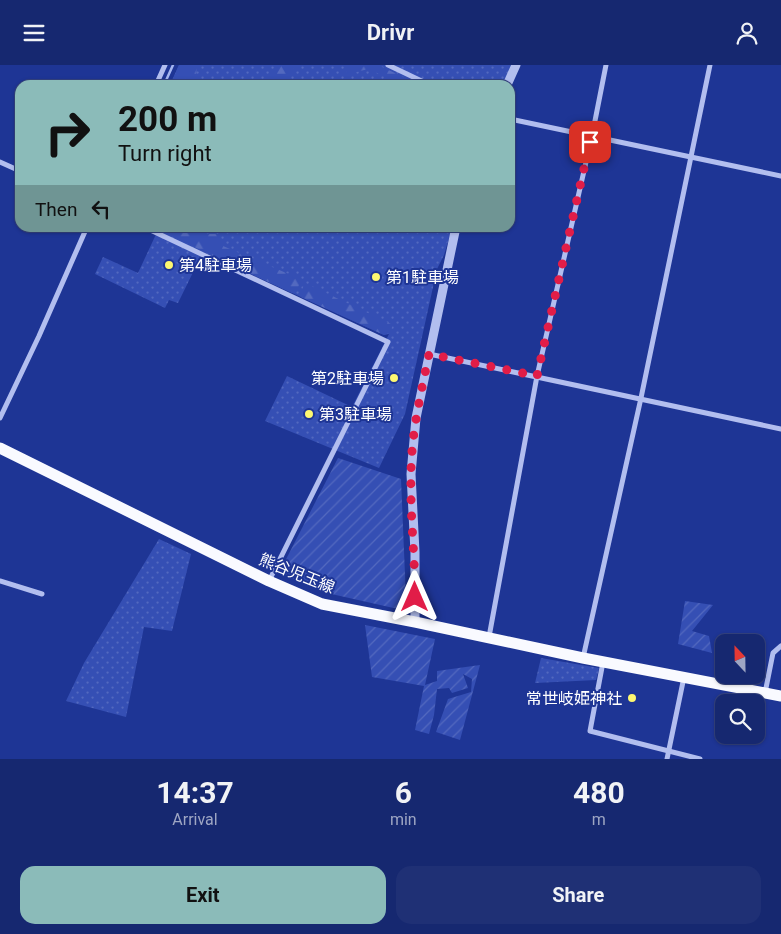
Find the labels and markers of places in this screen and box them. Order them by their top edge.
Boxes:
pin [569,121,611,163]
place label: 第4駐車場 [179,256,252,275]
marker: 第4駐車場 [163,259,175,271]
place label: 第1駐車場 [386,268,459,287]
marker: 第1駐車場 [370,271,382,283]
place label: 第2駐車場 [311,369,384,388]
marker: 第2駐車場 [388,372,400,384]
place label: 第3駐車場 [319,405,392,424]
marker: 第3駐車場 [303,408,315,420]
place label: 常世岐姫神社 [526,689,622,708]
marker: 常世岐姫神社 [626,692,638,704]

